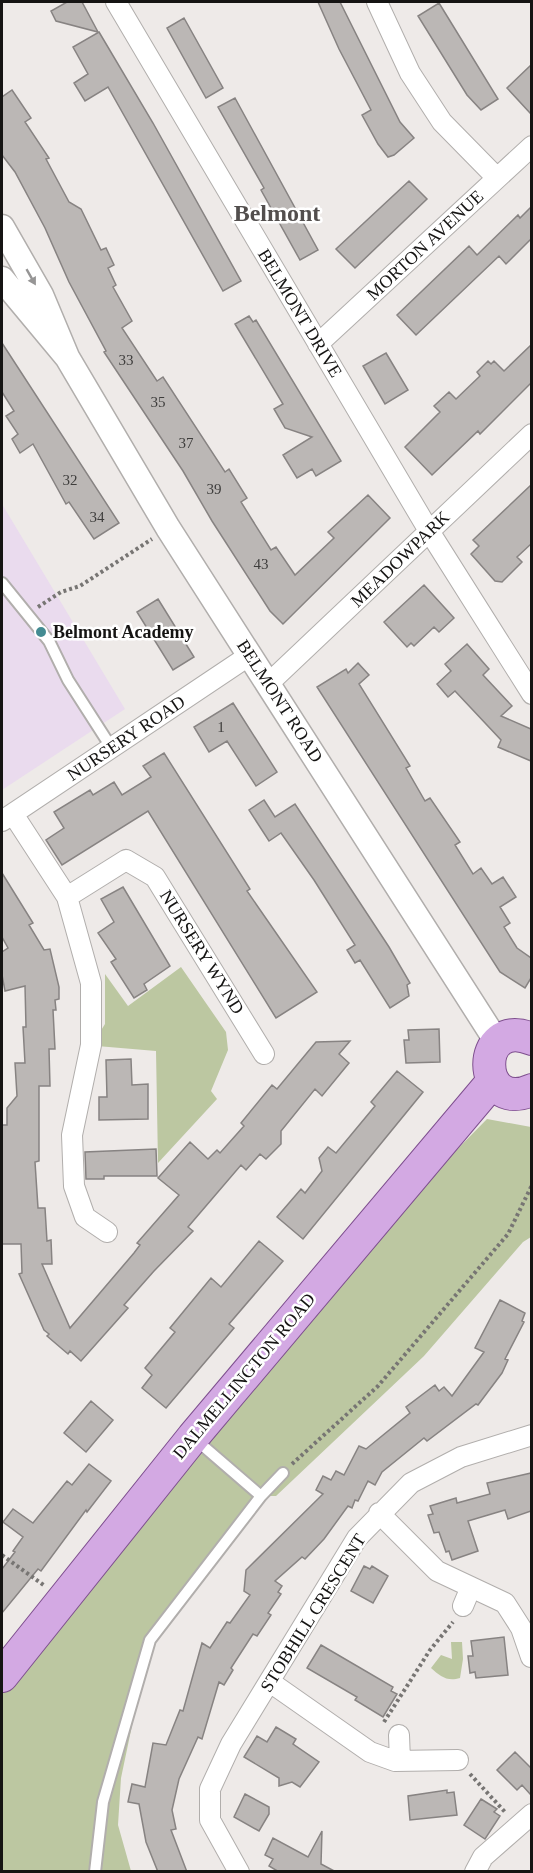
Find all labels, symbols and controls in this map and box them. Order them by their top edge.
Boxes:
street label: MORTON AVENUE [363,186,487,304]
district label: Belmont [234,200,320,226]
street label: BELMONT DRIVE [254,245,346,381]
one-way arrow [26,269,36,286]
house number: 33 [119,352,134,368]
house number: 35 [151,394,166,410]
house number: 37 [179,435,194,451]
house number: 32 [63,472,78,488]
house number: 39 [207,481,222,497]
street label: MEADOWPARK [347,507,453,611]
house number: 34 [90,509,105,525]
house number: 43 [254,556,269,572]
place label: Belmont Academy [53,622,193,642]
marker: Belmont Academy [34,625,48,639]
street label: BELMONT ROAD [233,636,327,766]
street label: NURSERY ROAD [63,691,189,785]
house number: 1 [217,719,225,735]
street label: NURSERY WYND [156,886,248,1018]
street label: DALMELLINGTON ROAD [169,1289,319,1463]
street label: STOBHILL CRESCENT [256,1530,370,1696]

